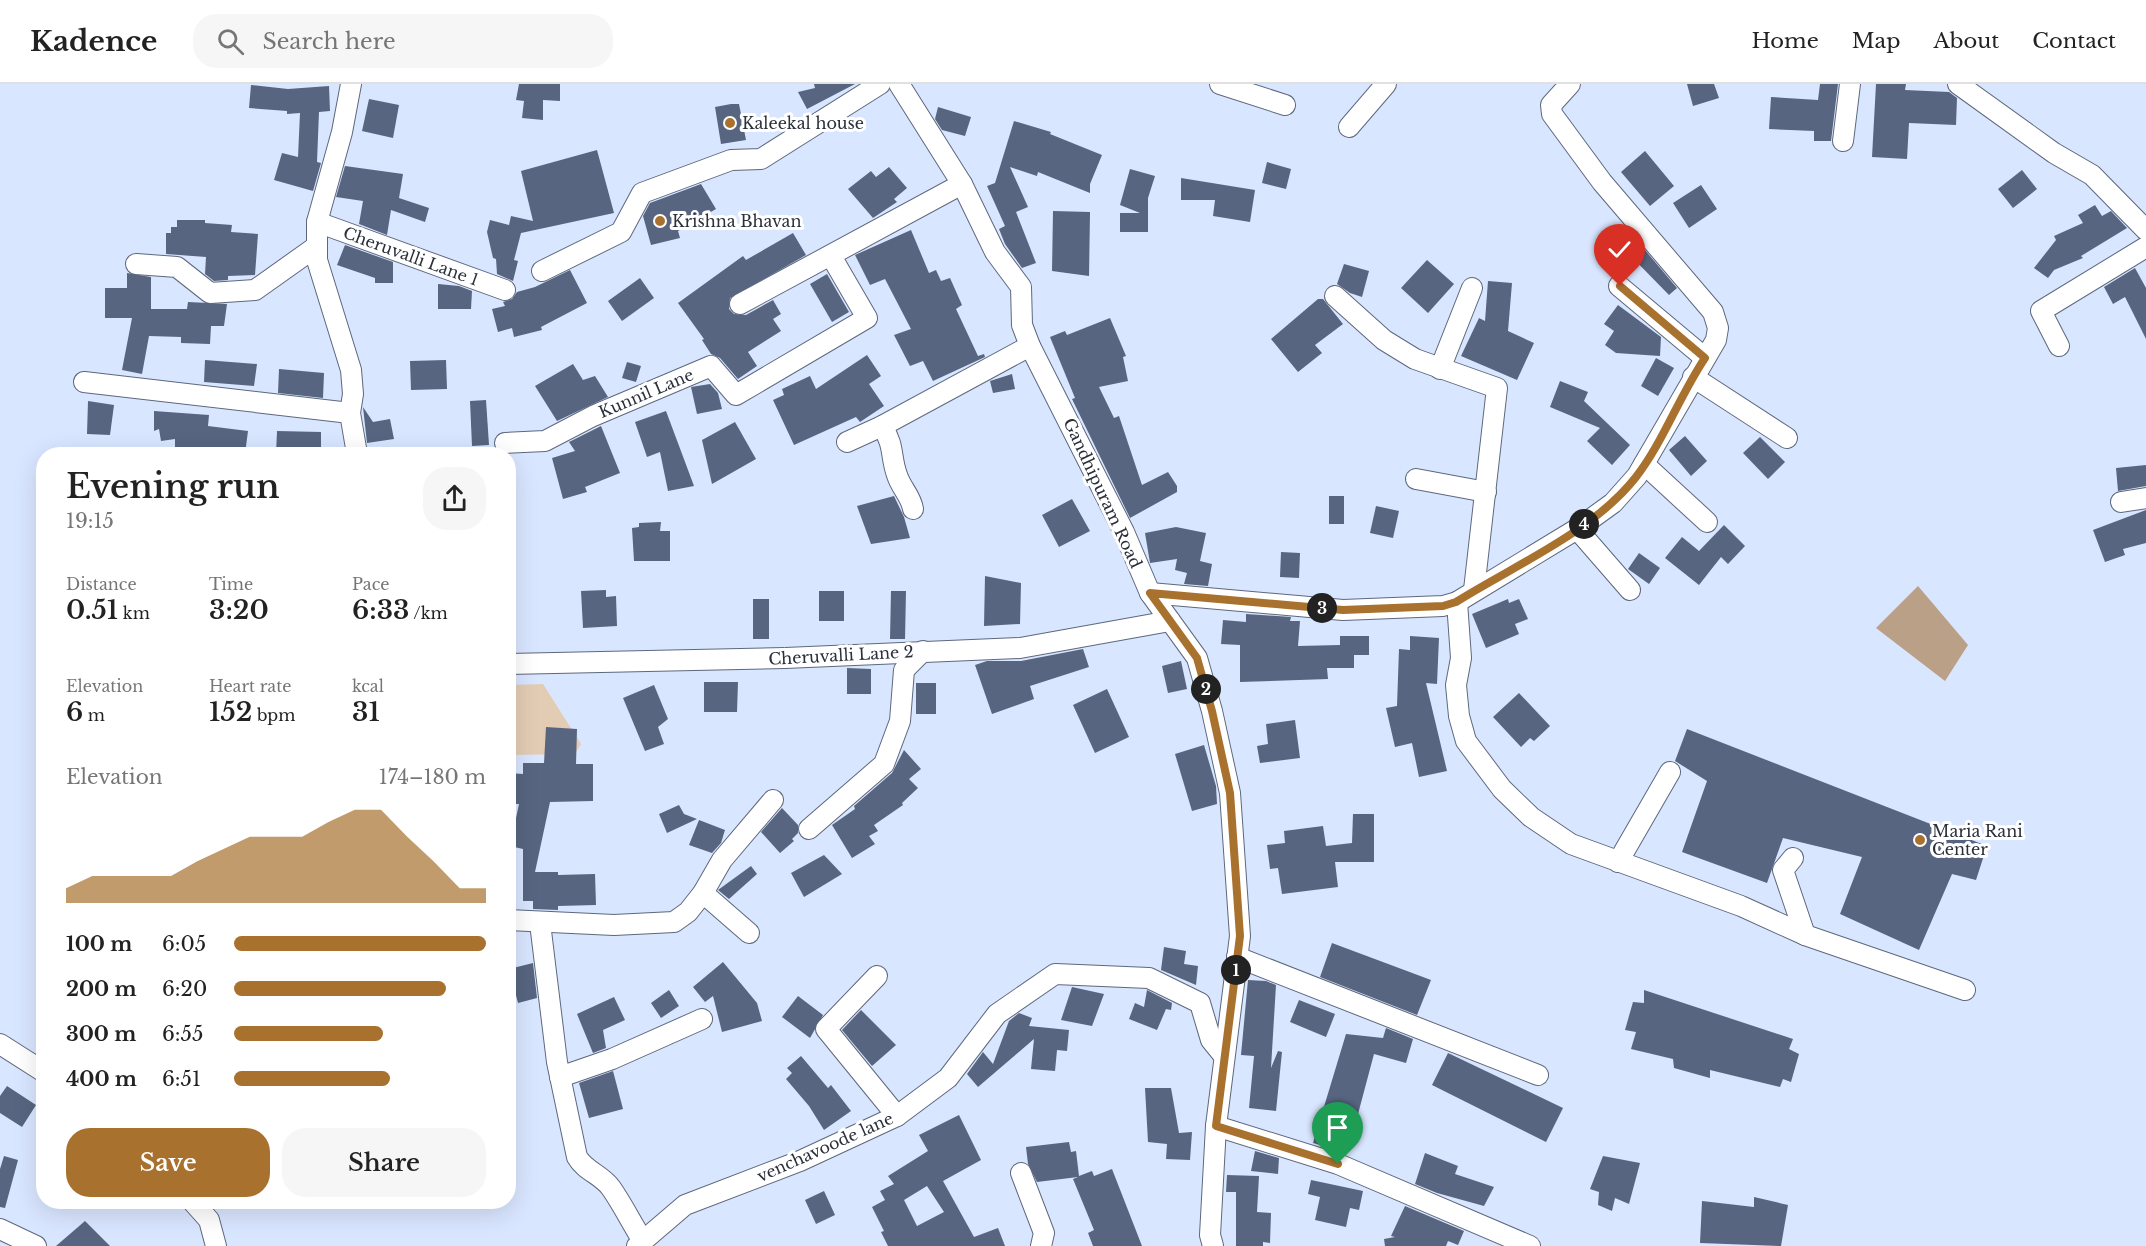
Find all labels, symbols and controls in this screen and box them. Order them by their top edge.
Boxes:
search box [193,14,613,68]
text: Kadence [30,24,157,59]
icon: search [214,25,247,58]
text: Search here [262,28,396,55]
text: Home [1752,28,1819,54]
text: Map [1852,28,1900,54]
text: About [1933,28,1999,54]
text: Contact [2032,28,2116,54]
place label: Kaleekal house [742,113,864,133]
marker: Kaleekal house [723,116,737,130]
place label: Krishna Bhavan [672,211,801,231]
marker: Krishna Bhavan [653,214,667,228]
street label: Cheruvalli Lane 1 [341,222,481,290]
pin [1594,224,1645,286]
icon: check [1603,233,1636,266]
street label: Kunnil Lane [596,364,696,422]
street label: Gandhipuram Road [1059,415,1147,571]
text: Evening run [66,466,280,507]
button: share [423,467,486,530]
text: 19:15 [66,509,114,533]
pin: 4 [1569,509,1599,539]
text: 4 [1579,514,1589,534]
text: Distance [66,574,137,594]
text: Time [209,574,253,594]
text: Pace [352,574,389,594]
pin: 3 [1307,593,1337,623]
text: 0.51 [66,594,118,626]
text: 3:20 [209,594,269,626]
text: 6:33 [352,594,409,626]
text: 3 [1317,598,1327,618]
text: km [118,603,150,623]
text: /km [409,603,448,623]
street label: Cheruvalli Lane 2 [768,641,914,669]
pin: 2 [1191,674,1221,704]
text: Elevation [66,676,143,696]
text: Heart rate [209,676,291,696]
text: kcal [352,676,384,696]
text: 2 [1201,679,1211,699]
text: 6 [66,696,83,728]
text: 152 [209,696,252,728]
text: 31 [352,696,380,728]
text: m [83,705,105,725]
text: bpm [252,705,295,725]
text: Elevation [66,765,163,789]
text: 174–180 m [379,765,486,789]
place label: Maria Rani Center [1932,821,2023,859]
marker: Maria Rani Center [1913,833,1927,847]
text: 100 m [66,932,132,956]
text: 6:05 [162,932,206,956]
pin: 1 [1221,955,1251,985]
text: 1 [1233,960,1239,980]
text: 200 m [66,977,137,1001]
text: 6:20 [162,977,207,1001]
text: 300 m [66,1022,136,1046]
text: 6:55 [162,1022,203,1046]
text: 400 m [66,1067,137,1091]
text: 6:51 [162,1067,201,1091]
pin [1312,1102,1363,1164]
street label: venchavoode lane [754,1108,896,1186]
icon: arrive [1321,1111,1354,1144]
button: Save [66,1128,270,1197]
button: Share [282,1128,486,1197]

